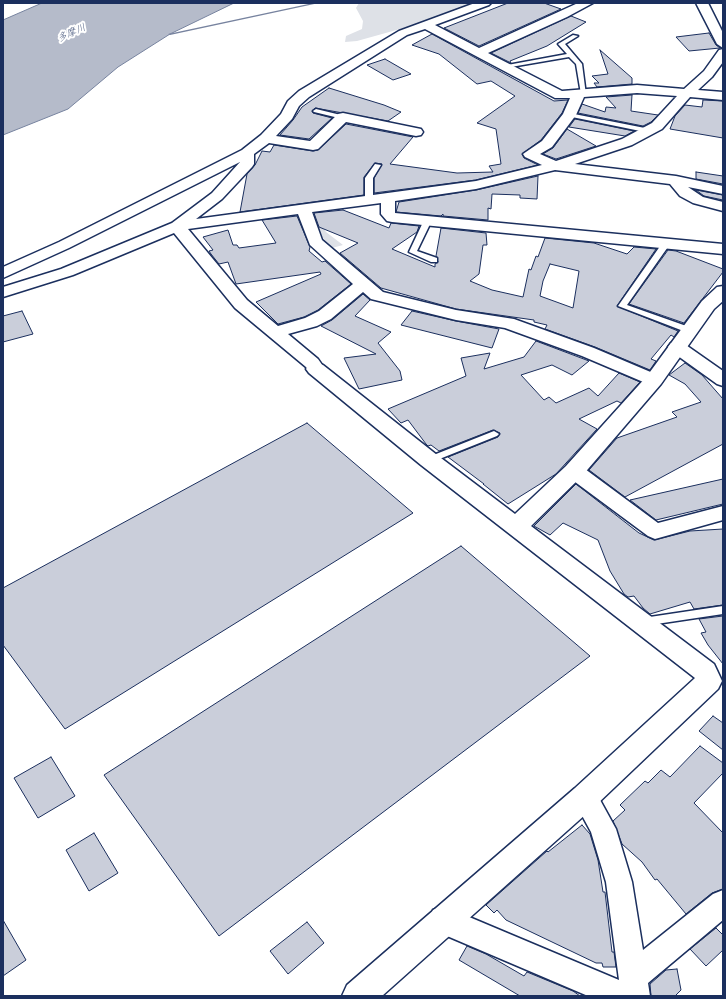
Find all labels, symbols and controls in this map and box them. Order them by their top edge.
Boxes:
water label: 多摩川 [56,22,88,46]

